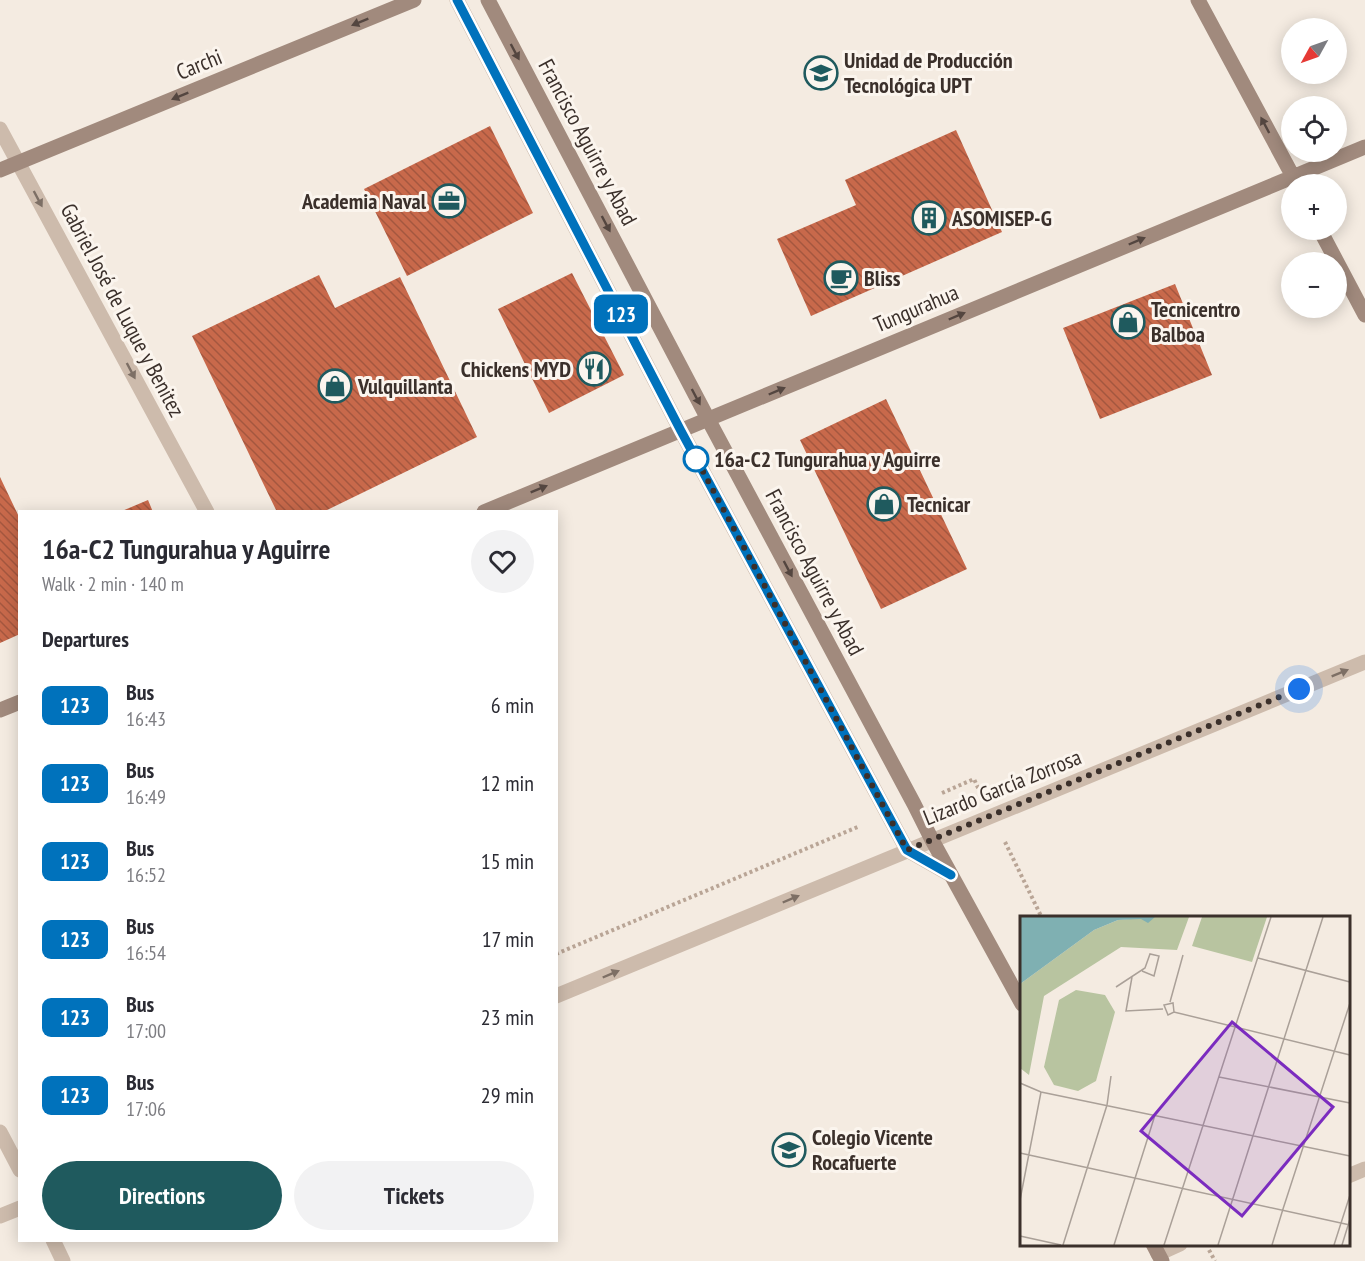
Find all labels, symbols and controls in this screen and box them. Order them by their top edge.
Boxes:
one-way arrow [351,18,369,27]
north arrow [1281,18,1347,84]
map controls [1281,18,1347,318]
street label: Carchi [172,42,226,86]
one-way arrow [510,44,520,61]
place label: Unidad de Producción Tecnológica UPT [844,46,1013,99]
street label: Francisco Aguirre y Abad [532,54,644,230]
school or university icon: Unidad de Producción Tecnológica UPT [803,55,839,91]
one-way arrow [170,91,188,101]
button: locate [1281,96,1347,162]
one-way arrow [1260,116,1270,133]
button: + [1281,174,1347,240]
office icon: Academia Naval [431,183,467,219]
place label: Academia Naval [301,187,427,215]
one-way arrow [33,191,43,208]
street label: Gabriel José de Luque y Benitez [55,198,191,422]
building icon: ASOMISEP-G [911,200,947,236]
place label: ASOMISEP-G [951,204,1052,232]
one-way arrow [601,216,611,233]
one-way arrow [1128,236,1146,245]
button: − [1281,252,1347,318]
cafe icon: Bliss [823,260,859,296]
place label: Bliss [864,264,901,292]
street label: Tungurahua [870,278,962,338]
line badge: 123 [586,294,656,334]
place label: Tecnicentro Balboa [1151,295,1241,348]
text: 123 [606,301,636,328]
shop icon: Tecnicentro Balboa [1110,304,1146,340]
one-way arrow [948,311,966,320]
restaurant icon: Chickens MYD [576,351,612,387]
place label: Chickens MYD [461,355,571,383]
one-way arrow [126,363,136,380]
shop icon: Vulquillanta [317,368,353,404]
place label: Vulquillanta [357,372,453,400]
one-way arrow [768,386,786,395]
one-way arrow [691,388,701,406]
place label: 16a-C2 Tungurahua y Aguirre [714,445,941,473]
marker: 16a-C2 Tungurahua y Aguirre [683,446,709,472]
one-way arrow [530,484,548,494]
street label: Francisco Aguirre y Abad [759,484,871,660]
shop icon: Tecnicar [866,486,902,522]
place label: Tecnicar [907,490,971,518]
text: 16a-C2 Tungurahua y Aguirre [42,530,331,567]
button: heart [471,530,534,593]
one-way arrow [783,561,793,578]
text: Walk · 2 min · 140 m [42,571,184,597]
text: Departures [42,625,129,653]
one-way arrow [1331,668,1349,677]
your location [1284,674,1314,704]
text: Bus [126,678,154,706]
text: 6 min [491,691,534,719]
text: 123 [60,692,90,719]
text: 16:43 [126,706,166,732]
street label: Lizardo García Zorrosa [919,743,1085,831]
text: Bus [126,756,154,784]
text: 12 min [481,769,534,797]
text: 123 [60,770,90,797]
text: 16:49 [126,784,166,810]
text: Bus [126,834,154,862]
text: 15 min [481,847,534,875]
text: 123 [60,848,90,875]
text: 16:52 [126,862,166,888]
one-way arrow [782,894,800,904]
text: Bus [126,912,154,940]
inset map [1020,916,1350,1246]
text: 17 min [482,925,534,953]
text: 123 [60,926,90,953]
text: 16:54 [126,940,166,966]
one-way arrow [602,969,620,979]
text: Bus [126,990,154,1018]
text: 23 min [481,1003,534,1031]
text: 123 [60,1004,90,1031]
text: 17:00 [126,1018,166,1044]
text: Bus [126,1068,154,1096]
text: 29 min [481,1081,534,1109]
text: 123 [60,1082,90,1109]
text: 17:06 [126,1096,166,1122]
place label: Colegio Vicente Rocafuerte [812,1123,933,1176]
school or university icon: Colegio Vicente Rocafuerte [771,1132,807,1168]
button: Directions [42,1161,282,1230]
button: Tickets [294,1161,534,1230]

